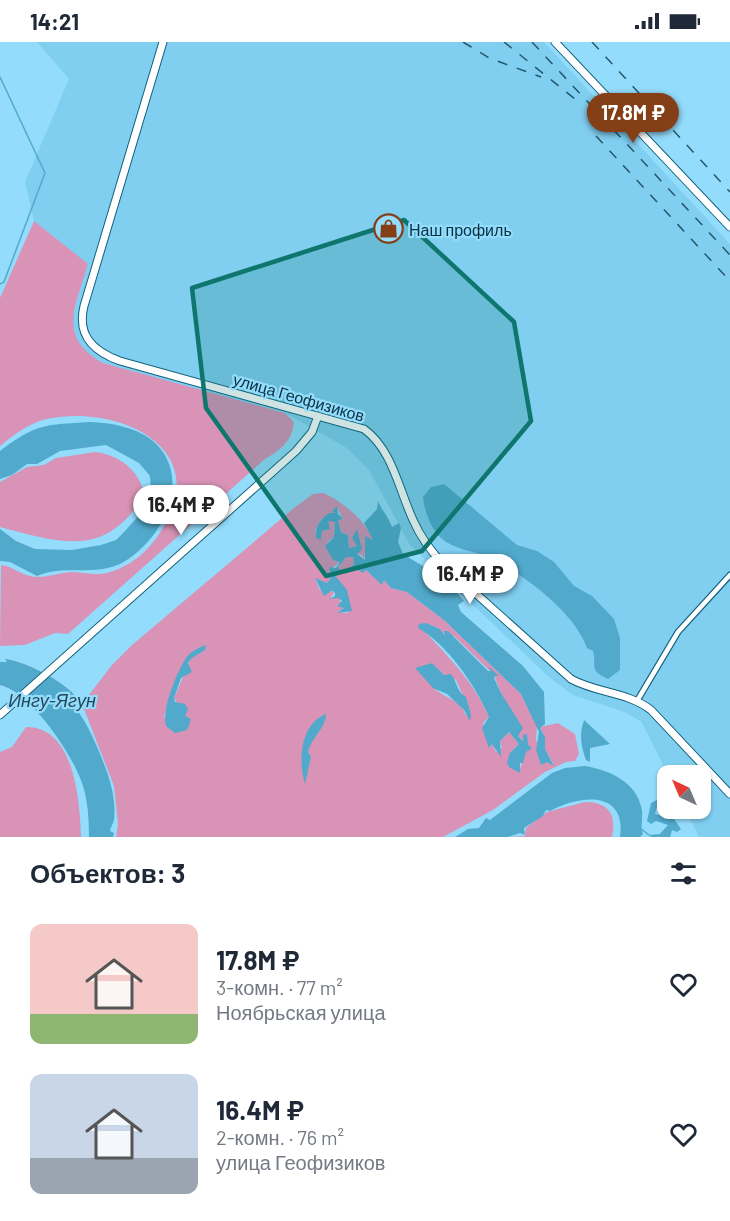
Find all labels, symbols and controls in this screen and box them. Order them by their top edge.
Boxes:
text: 14:21 [30,8,79,34]
pin: 17.8M ₽ [578,93,688,144]
text: 17.8M ₽ [601,100,665,124]
shop icon: Наш профиль [372,213,404,245]
place label: Наш профиль [409,220,512,239]
street label: улица Геофизиков [231,369,367,425]
pin: 16.4M ₽ [126,485,236,536]
text: 16.4M ₽ [147,492,215,516]
pin: 16.4M ₽ [415,554,525,605]
text: 16.4M ₽ [436,561,504,585]
water label: Ингу-Ягун [8,689,96,711]
north arrow [657,765,711,819]
map controls [657,765,711,819]
text: Объектов: 3 [30,857,185,888]
icon: filters [667,857,700,890]
text: 17.8M ₽ [216,944,300,975]
icon: home [78,948,150,1020]
icon: heart [667,968,700,1001]
text: 3-комн. · 77 m² [216,975,343,999]
text: Ноябрьская улица [216,1000,386,1024]
text: 16.4M ₽ [216,1094,304,1125]
icon: home [78,1098,150,1170]
icon: heart [667,1118,700,1151]
text: 2-комн. · 76 m² [216,1125,344,1149]
text: улица Геофизиков [216,1150,385,1174]

